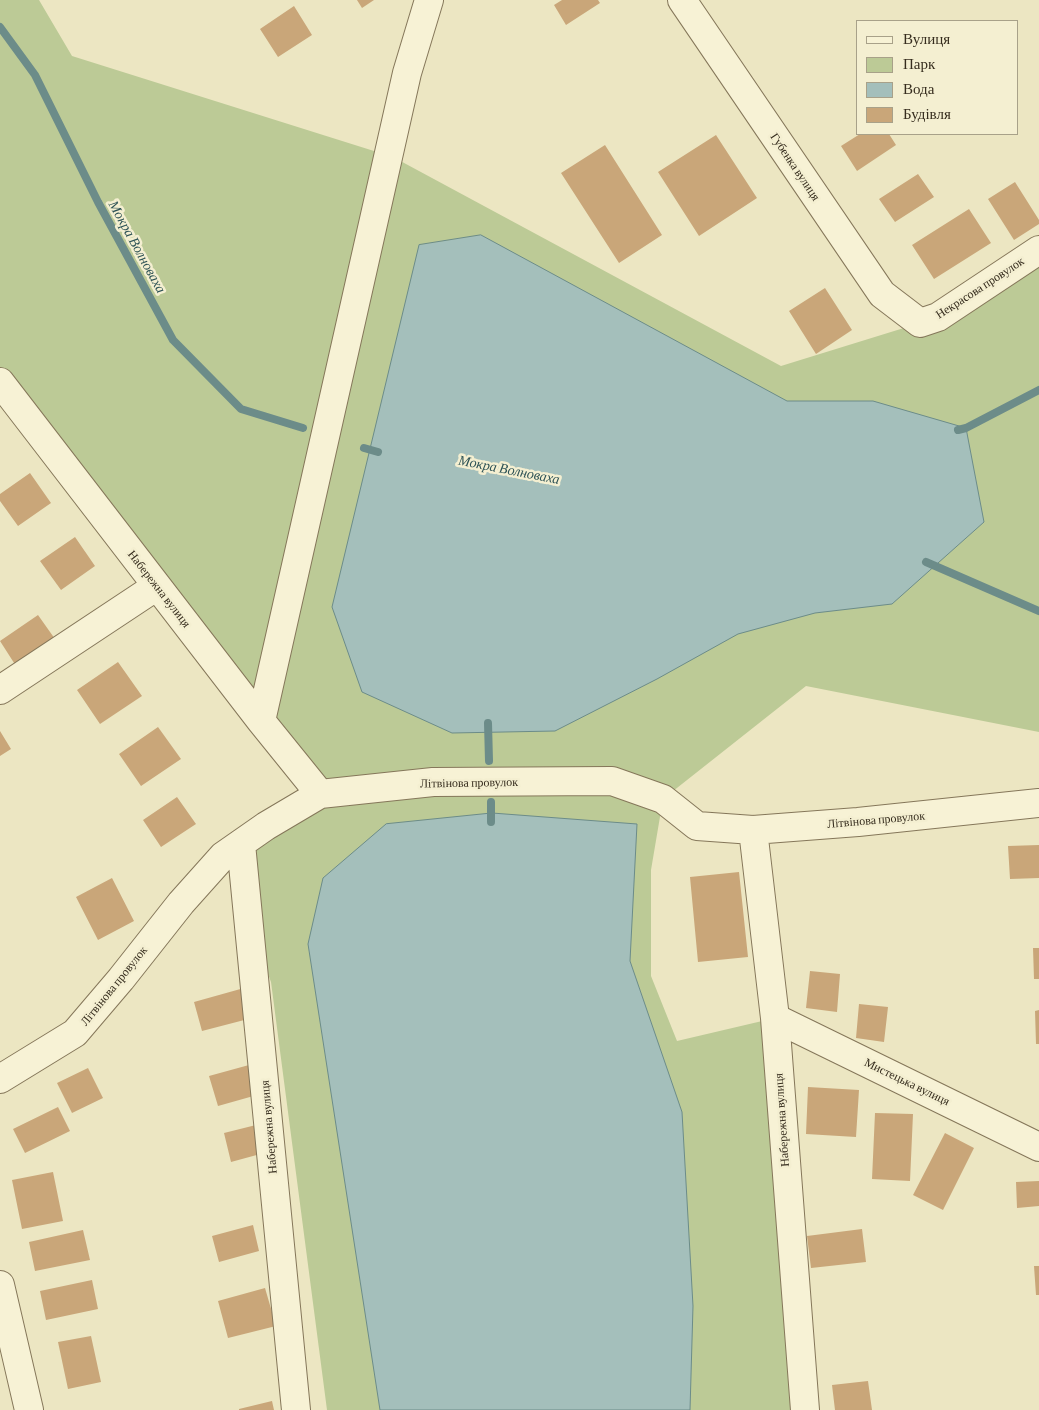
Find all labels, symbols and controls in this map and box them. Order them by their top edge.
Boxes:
legend [856,20,1019,135]
text: Вулиця [903,31,950,47]
text: Парк [903,56,935,72]
text: Вода [903,81,934,97]
text: Будівля [903,106,951,122]
street label: Губенка вулиця [767,131,823,203]
water label: Мокра Волноваха [105,198,169,296]
street label: Некрасова провулок [933,254,1027,322]
water label: Мокра Волноваха [457,452,561,488]
street label: Набережна вулиця [124,548,194,630]
street label: Літвінова провулок [420,775,518,791]
street label: Літвінова провулок [826,809,926,831]
street label: Літвінова провулок [78,943,150,1029]
street label: Мистецька вулиця [862,1055,952,1109]
street label: Набережна вулиця [772,1073,792,1167]
street label: Набережна вулиця [258,1080,280,1174]

